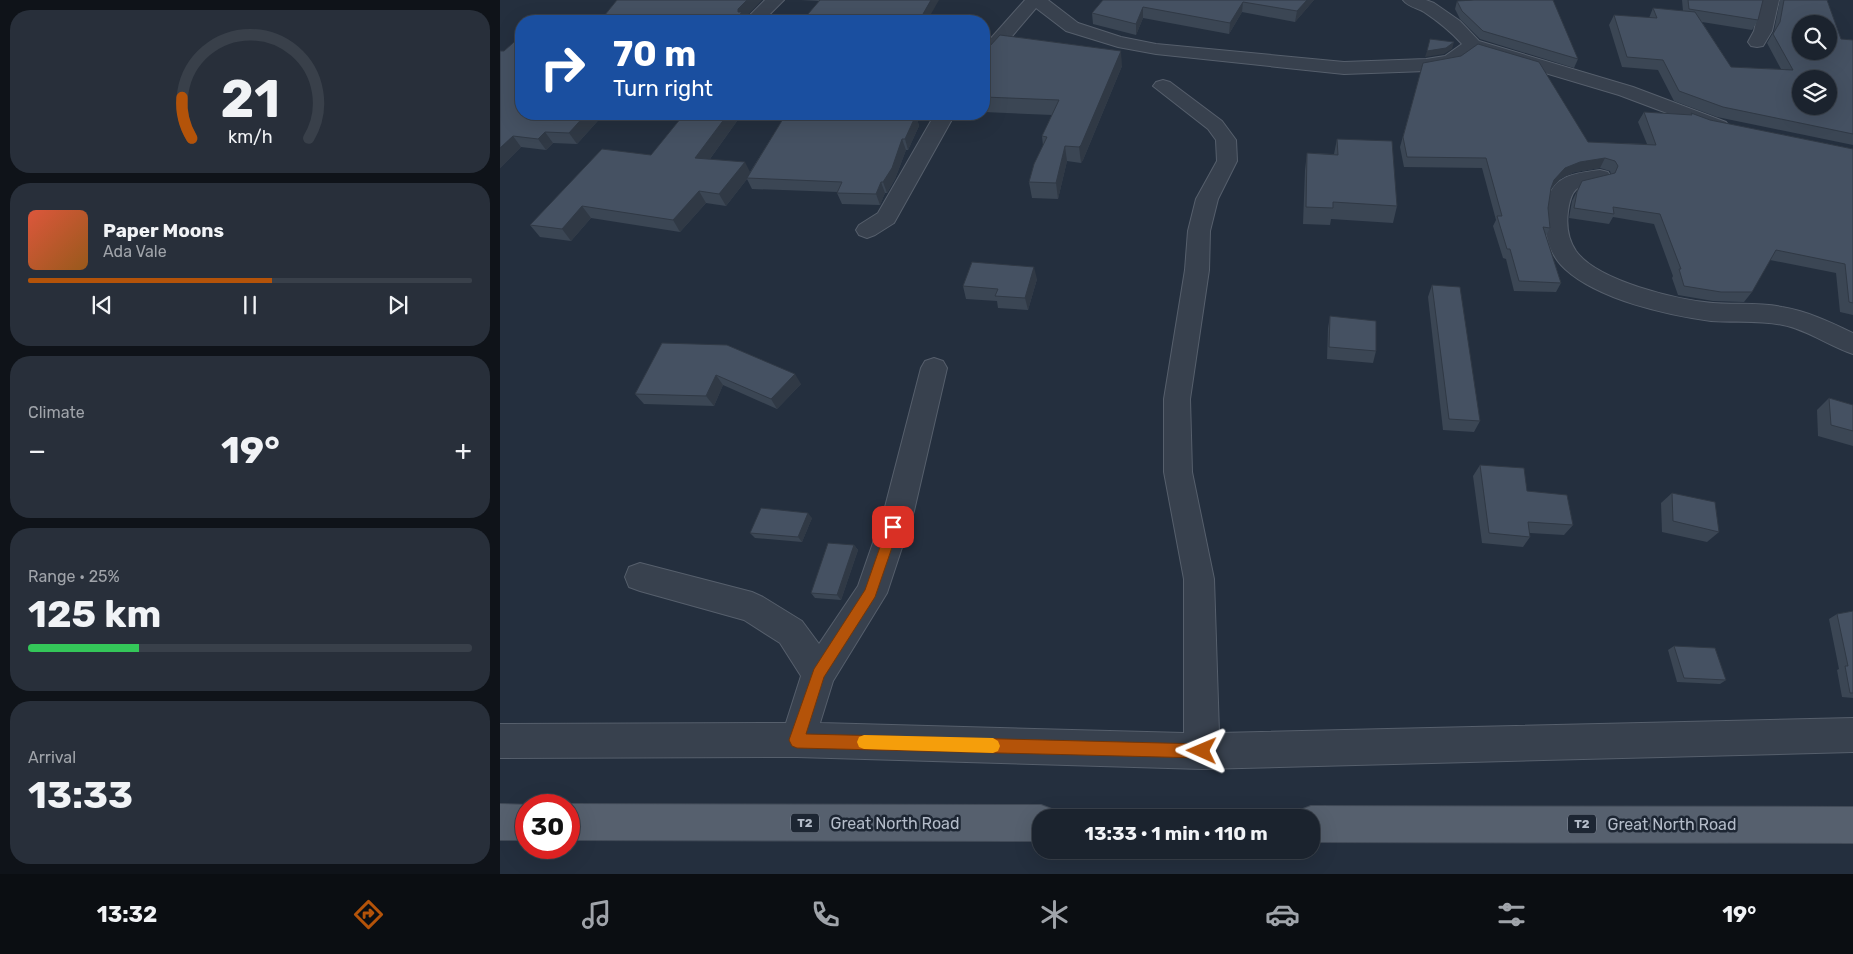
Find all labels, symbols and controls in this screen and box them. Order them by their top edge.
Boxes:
map controls [1792,15,1837,115]
button: search [1792,15,1837,60]
text: 70 m [613,33,696,75]
icon: right [530,35,595,100]
text: 21 [220,68,280,130]
button: layers [1792,70,1837,115]
text: Turn right [613,75,713,102]
text: km/h [228,126,272,147]
text: Paper Moons [103,219,224,242]
text: Ada Vale [103,242,167,261]
icon: previous [88,291,116,319]
icon: pause [236,291,264,319]
icon: next [384,291,412,319]
text: Climate [28,403,85,422]
text: 19° [221,427,280,473]
text: − [28,434,46,467]
text: + [455,434,472,467]
pin [872,506,914,548]
icon: arrive [879,513,907,541]
text: Range · 25% [28,567,120,586]
text: 125 km [28,591,161,637]
position arrow [1175,724,1227,776]
text: Arrival [28,748,76,767]
text: 13:33 [28,772,133,818]
speed limit sign: 30 [515,794,580,859]
road number: T2 [791,814,819,832]
street label: Great North Road [831,814,959,833]
road number: T2 [1568,814,1596,834]
street label: Great North Road [1608,815,1736,834]
text: 13:33 · 1 min · 110 m [1084,822,1268,845]
icon: directions [351,897,386,932]
icon: music [579,897,614,932]
icon: phone [808,897,843,932]
icon: climate [1037,897,1072,932]
icon: car [1265,897,1300,932]
icon: filters [1494,897,1529,932]
text: 13:32 [97,901,157,928]
text: 19° [1722,901,1756,928]

